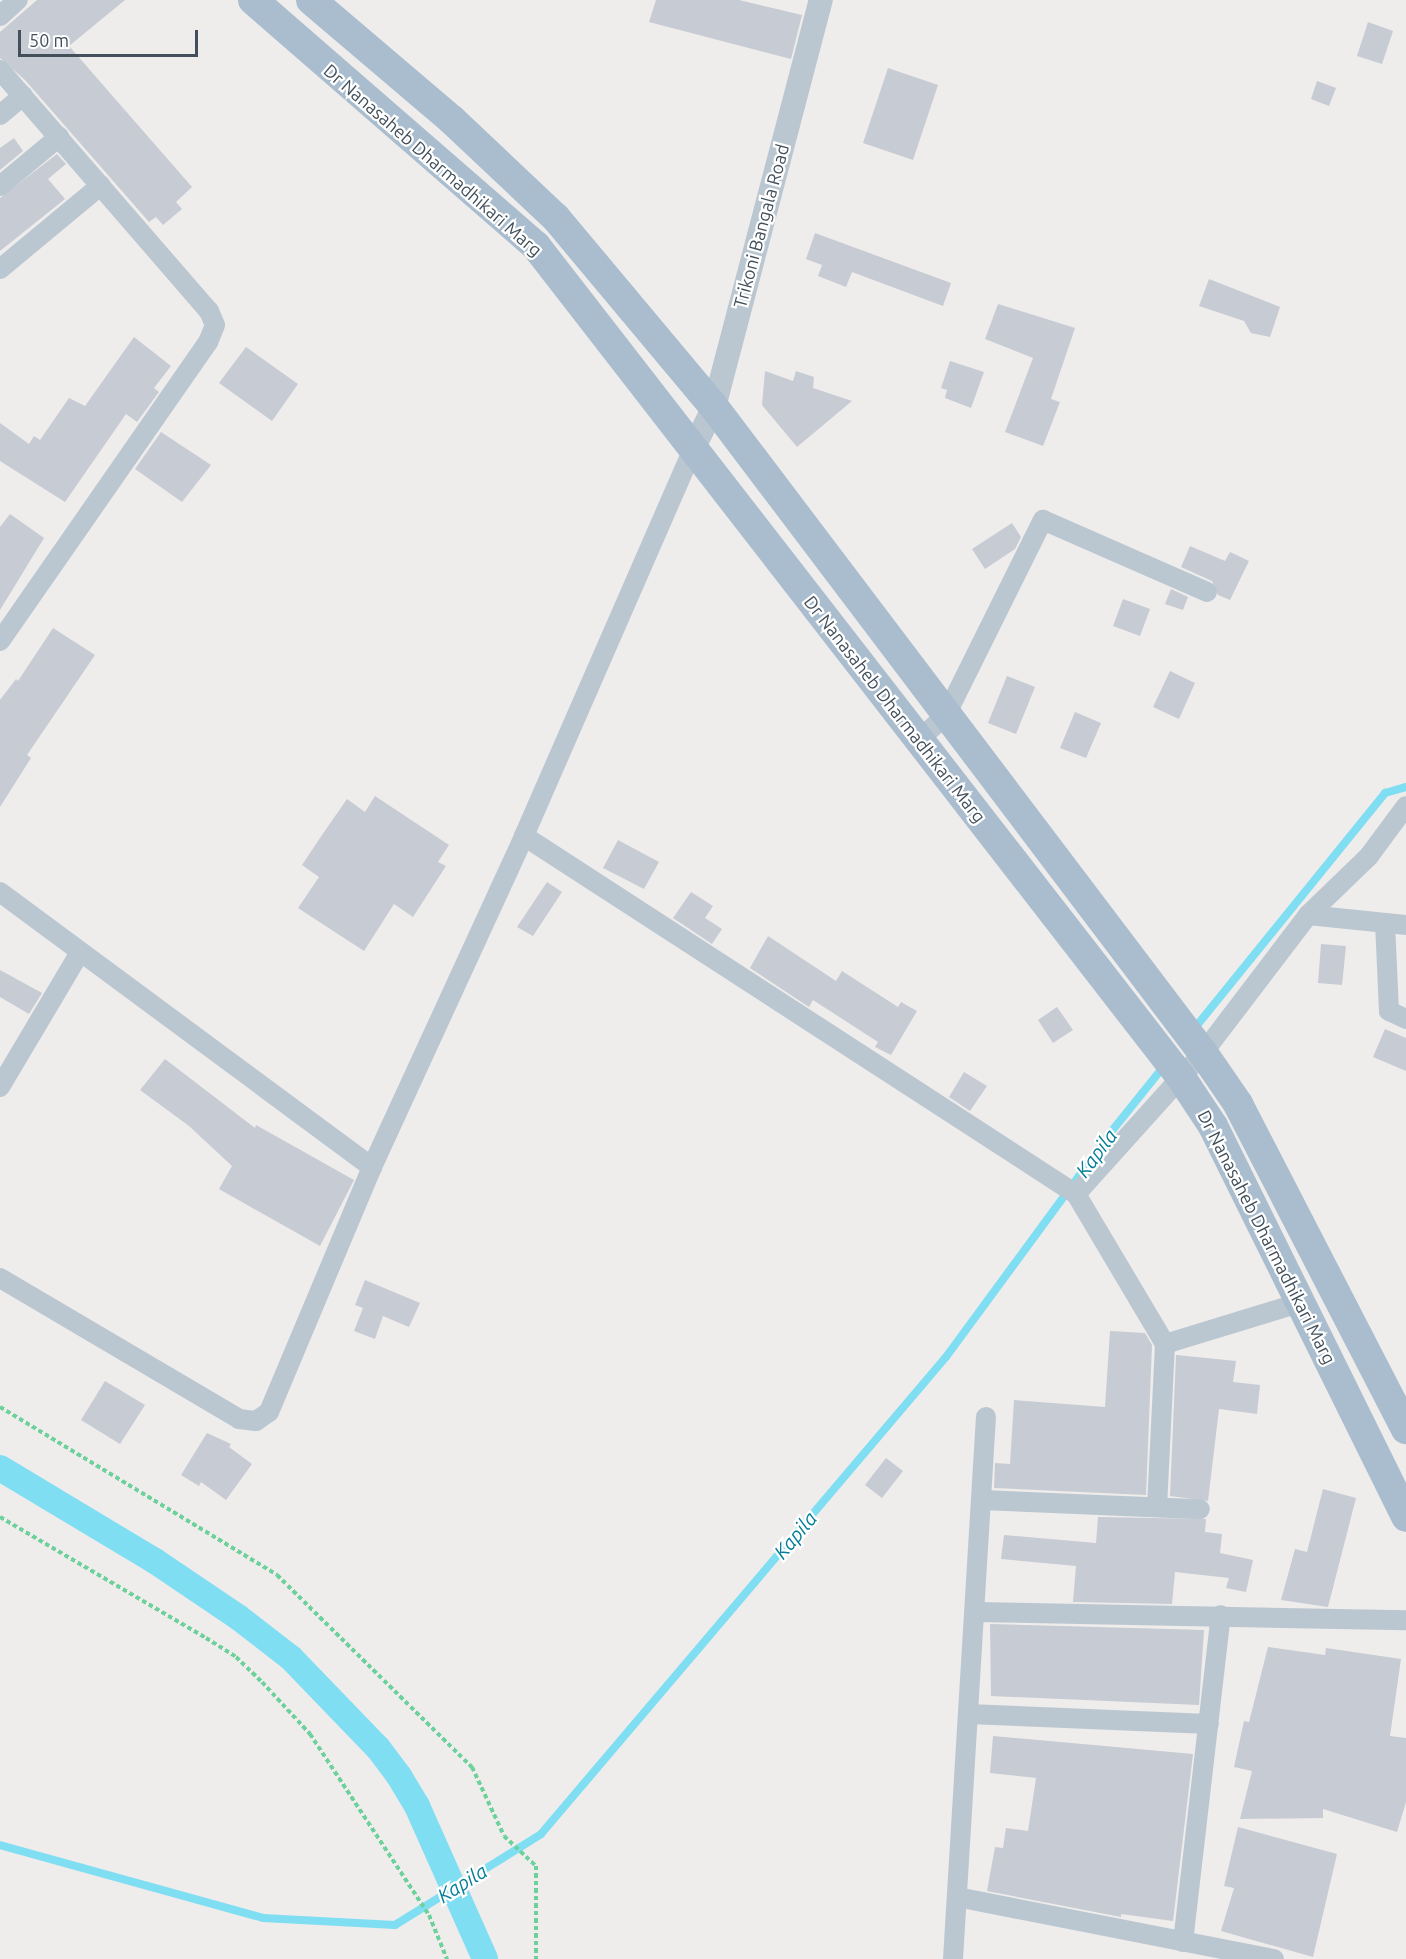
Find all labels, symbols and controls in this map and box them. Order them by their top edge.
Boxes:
scale bar [21,18,201,56]
text: 50 m [29,30,69,50]
street label: Dr Nanasaheb Dharmadhikari Marg [320,59,546,261]
street label: Trikoni Bangala Road [729,142,793,310]
street label: Dr Nanasaheb Dharmadhikari Marg [800,591,990,827]
street label: Dr Nanasaheb Dharmadhikari Marg [1193,1106,1341,1368]
water label: Kapila [1070,1124,1122,1182]
water label: Kapila [768,1507,822,1563]
water label: Kapila [433,1858,491,1908]

